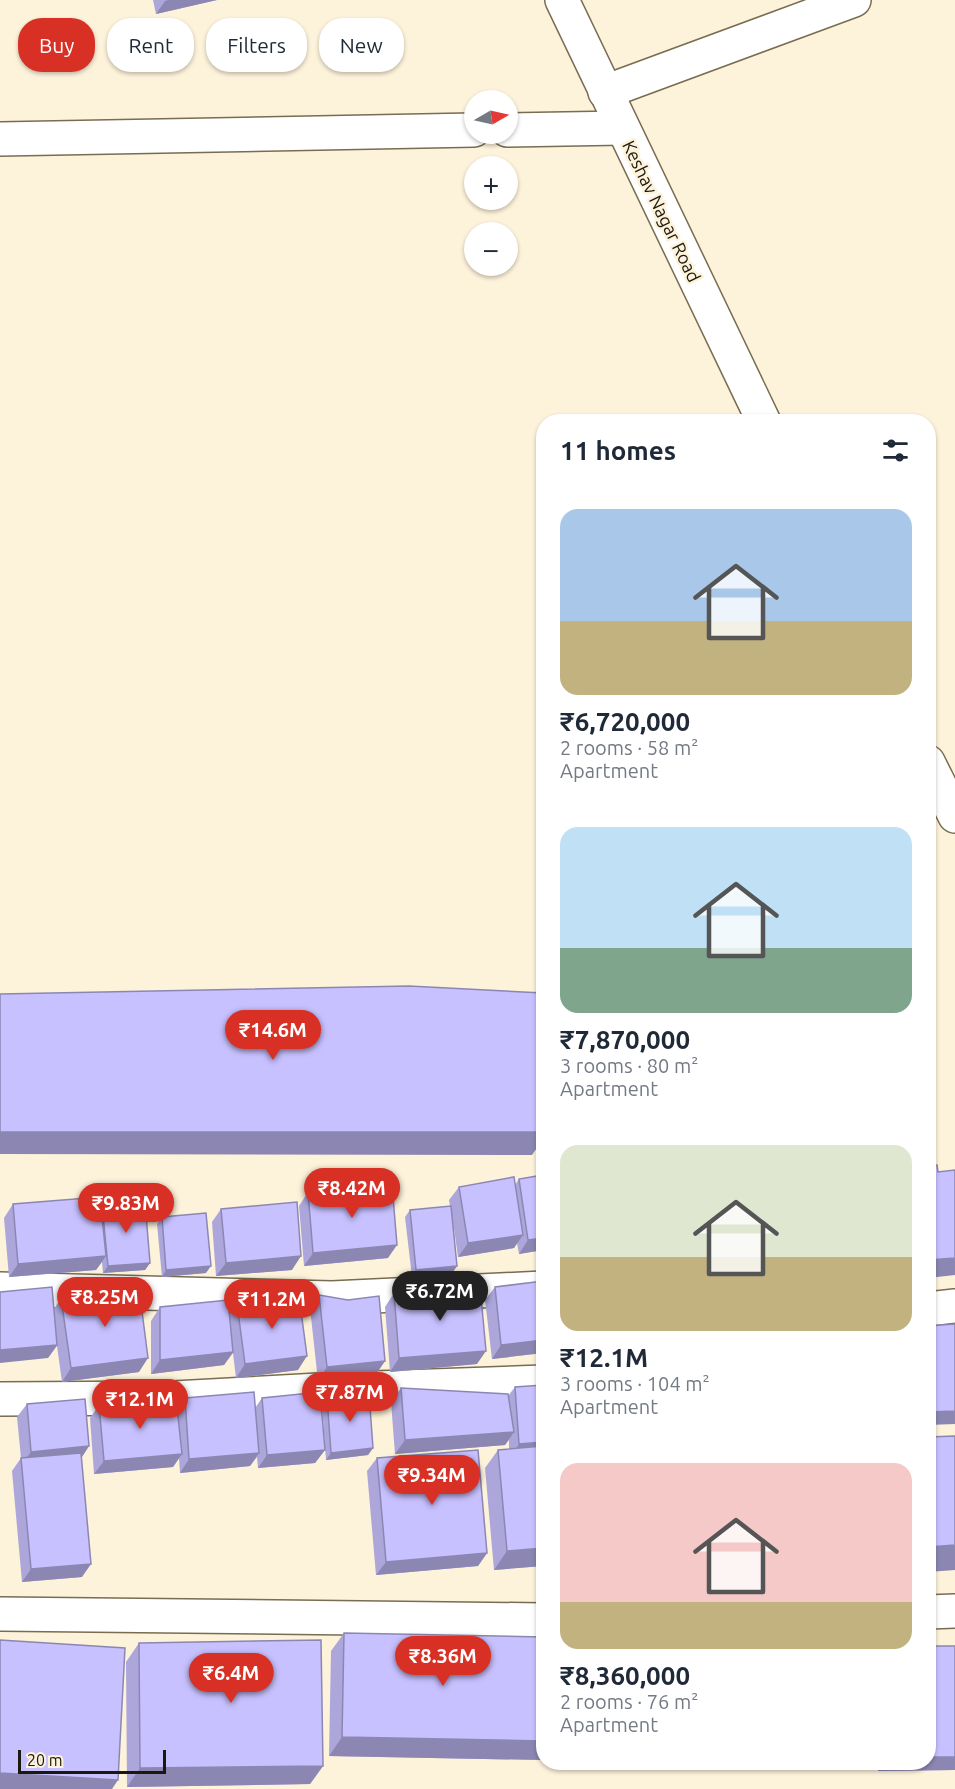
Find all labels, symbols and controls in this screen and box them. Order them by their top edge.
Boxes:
chip: Buy [18,18,95,72]
chip: Rent [107,18,194,72]
chip: Filters [206,18,307,72]
chip: New [319,18,404,72]
north arrow [464,90,518,144]
map controls [464,90,518,276]
street label: Keshav Nagar Road [619,137,705,285]
button: + [464,156,518,210]
button: − [464,222,518,276]
icon: filters [879,434,912,467]
text: 11 homes [560,436,676,465]
icon: home [682,548,790,656]
text: ₹6,720,000 [560,707,690,736]
text: 2 rooms · 58 m² [560,736,698,759]
text: Apartment [560,759,658,782]
icon: home [682,866,790,974]
pin: ₹14.6M [224,1010,322,1061]
text: ₹14.6M [239,1018,307,1041]
text: ₹7,870,000 [560,1025,690,1054]
text: 3 rooms · 80 m² [560,1054,698,1077]
text: Apartment [560,1077,658,1100]
pin: ₹8.42M [303,1168,401,1219]
text: ₹8.42M [318,1176,386,1199]
pin: ₹9.83M [77,1183,175,1234]
icon: home [682,1184,790,1292]
text: ₹9.83M [92,1191,160,1214]
pin: ₹6.72M [391,1271,489,1322]
pin: ₹8.25M [56,1277,154,1328]
pin: ₹11.2M [223,1279,321,1330]
text: ₹6.72M [406,1279,474,1302]
text: ₹8.25M [71,1285,139,1308]
text: ₹11.2M [238,1287,306,1310]
text: ₹12.1M [560,1343,648,1372]
pin: ₹7.87M [301,1372,399,1423]
text: 3 rooms · 104 m² [560,1372,710,1395]
pin: ₹12.1M [91,1379,189,1430]
text: ₹7.87M [316,1380,384,1403]
text: ₹12.1M [106,1387,174,1410]
text: Apartment [560,1395,658,1418]
pin: ₹9.34M [383,1455,481,1506]
text: ₹9.34M [398,1463,466,1486]
icon: home [682,1502,790,1610]
pin: ₹8.36M [394,1636,492,1687]
text: ₹8.36M [409,1644,477,1667]
pin: ₹6.4M [189,1653,273,1704]
text: ₹6.4M [203,1661,259,1684]
text: ₹8,360,000 [560,1661,690,1690]
text: 2 rooms · 76 m² [560,1690,698,1713]
text: Apartment [560,1713,658,1736]
scale bar [18,1747,166,1774]
text: 20 m [27,1751,63,1769]

